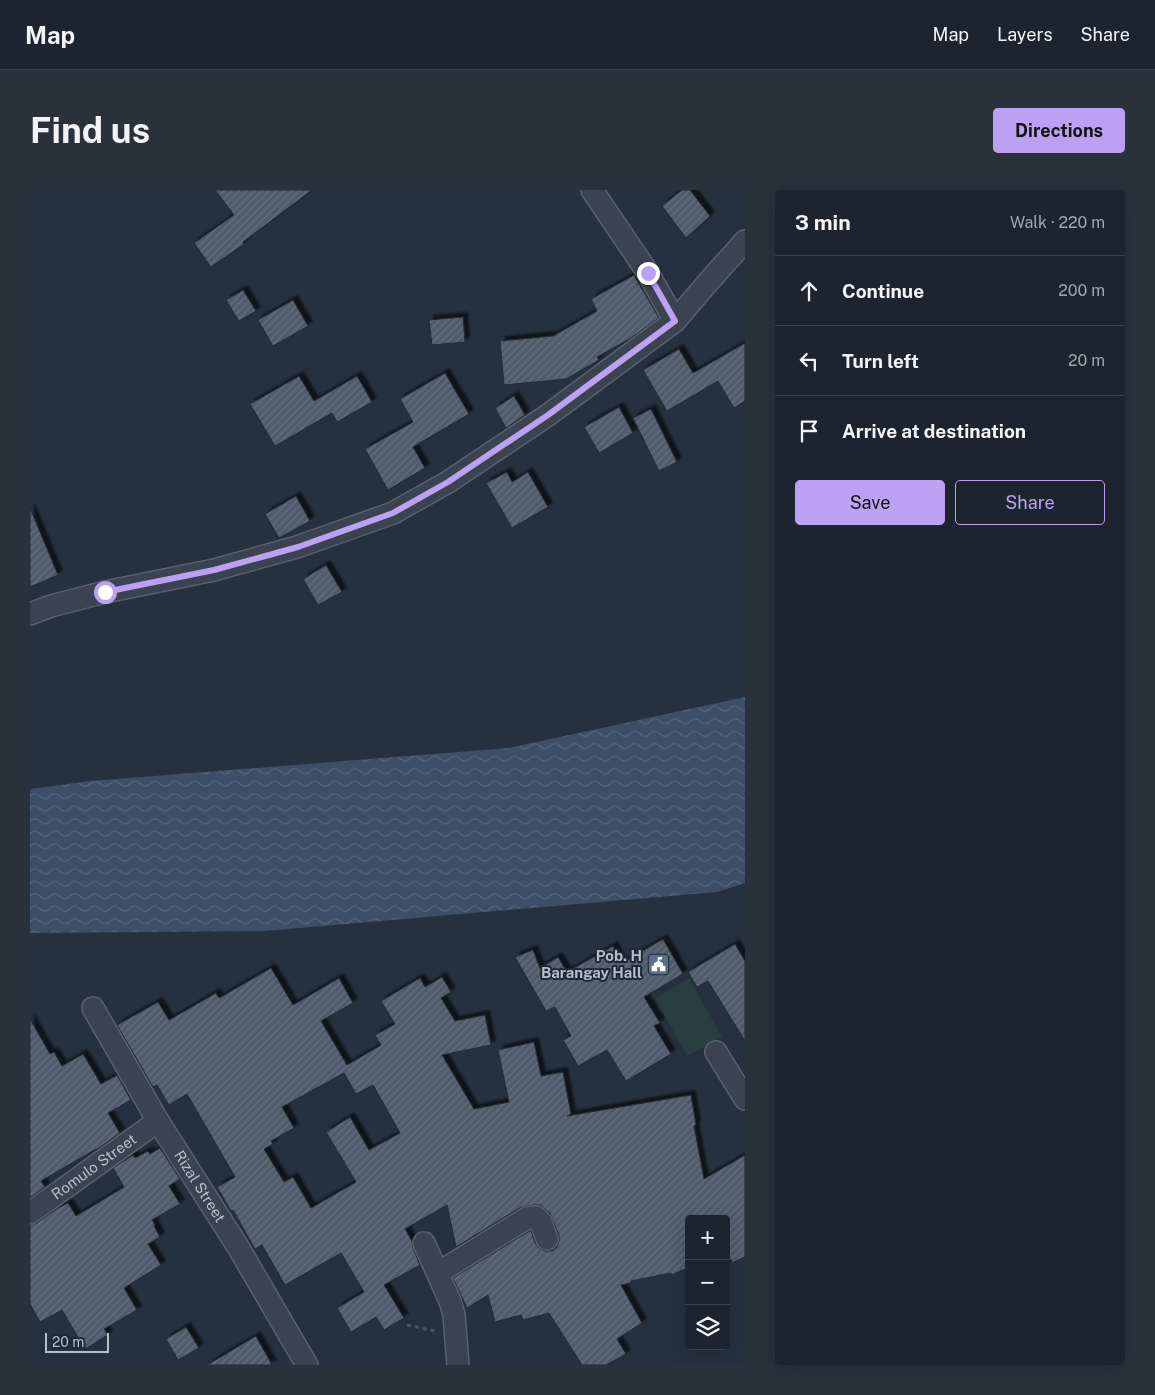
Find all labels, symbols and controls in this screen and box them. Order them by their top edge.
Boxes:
text: Map [25,21,75,49]
text: Map [933,24,969,45]
text: Layers [997,24,1053,45]
text: Share [1081,24,1130,45]
button: Directions [993,108,1125,153]
text: Find us [30,110,150,151]
text: 3 min [795,210,851,235]
text: Walk · 220 m [1010,213,1105,232]
route end [637,262,660,285]
icon: ahead [795,277,823,305]
text: Continue [842,280,924,302]
text: 200 m [1058,281,1105,300]
icon: left [795,347,823,375]
text: Turn left [842,350,919,372]
text: 20 m [1068,351,1105,370]
icon: arrive [795,417,823,445]
text: Arrive at destination [842,420,1026,442]
button: Save [795,480,945,525]
button: Share [955,480,1105,525]
route start [94,581,117,604]
place label: Pob. H Barangay Hall [541,947,642,981]
public building icon: Pob. H Barangay Hall [646,953,670,977]
street label: Romulo Street [48,1130,140,1203]
street label: Rizal Street [171,1147,229,1225]
map controls [685,1215,730,1350]
button: + [685,1215,730,1260]
button: − [685,1260,730,1305]
button: layers [685,1305,730,1350]
scale bar [45,1330,109,1353]
text: 20 m [52,1334,84,1350]

